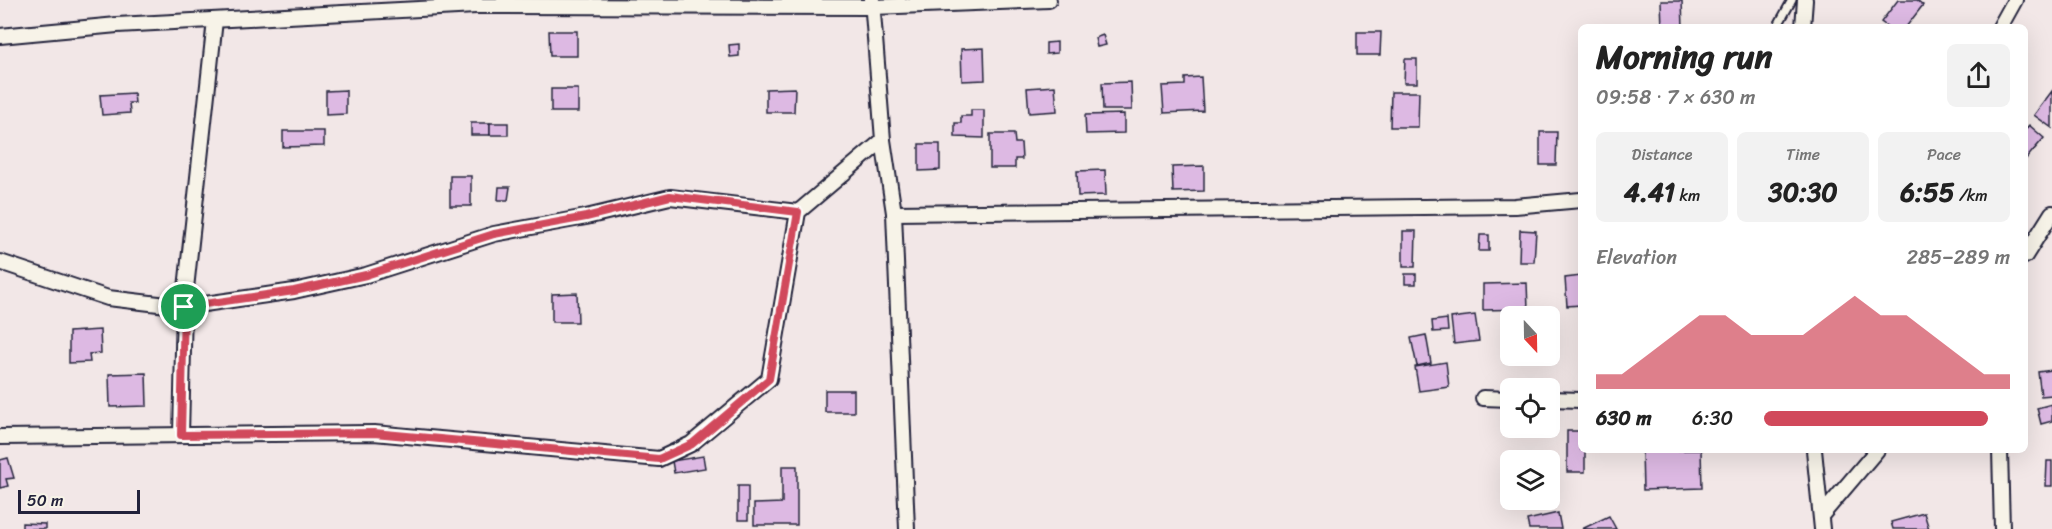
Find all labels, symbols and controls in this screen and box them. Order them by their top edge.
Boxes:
text: Morning run [1596,28,1772,86]
button: share [1947,44,2010,107]
text: 09:58 · 7 × 630 m [1596,80,1755,115]
text: Distance [1632,140,1692,169]
text: Time [1786,140,1820,169]
text: Pace [1927,140,1961,169]
text: 4.41 [1624,169,1675,215]
text: 30:30 [1768,169,1838,215]
text: 6:55 [1900,169,1955,215]
text: km [1675,181,1700,210]
text: /km [1955,181,1988,210]
text: Elevation [1596,240,1677,275]
text: 285–289 m [1906,240,2010,275]
pin [158,281,209,332]
icon: arrive [167,290,200,323]
north arrow [1500,306,1560,366]
map controls [1500,306,1560,510]
button: locate [1500,378,1560,438]
text: 630 m [1596,401,1652,436]
text: 6:30 [1692,401,1733,436]
button: layers [1500,450,1560,510]
text: 50 m [27,486,63,515]
scale bar [18,487,140,514]

